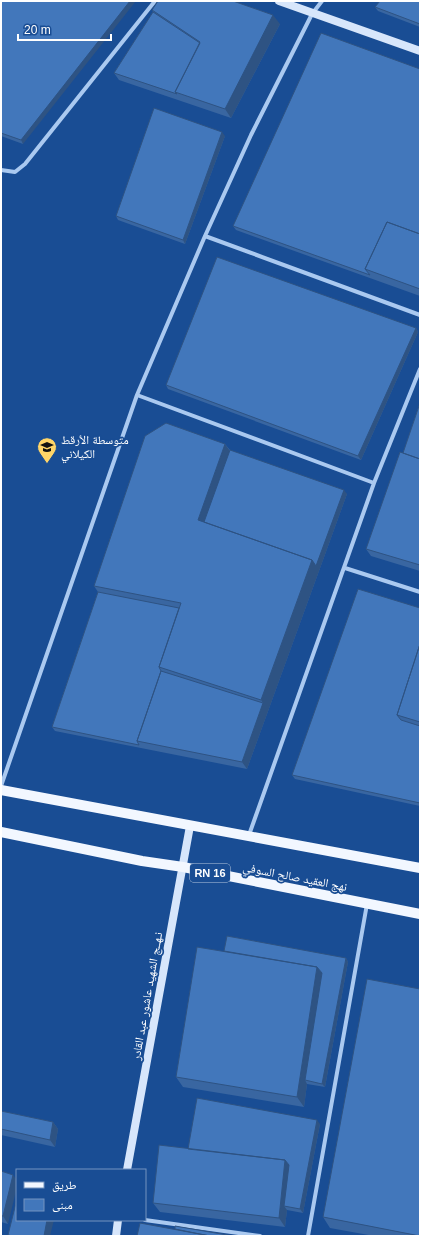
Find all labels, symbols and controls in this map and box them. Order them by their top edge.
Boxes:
scale bar [18,16,111,42]
text: 20 m [24,23,51,37]
place label: متوسطة الأرقط الكيلاني [61,433,129,464]
school or university icon: متوسطة الأرقط الكيلاني [36,436,58,464]
street label: نهج العقيد صالح السوفي [241,860,348,897]
road number: RN 16 [190,864,230,882]
street label: نـهــج الشهيد عاشور عبد القادر [129,931,166,1062]
legend [16,1169,146,1221]
text: طريق [52,1178,77,1192]
text: مبنى [52,1198,73,1212]

